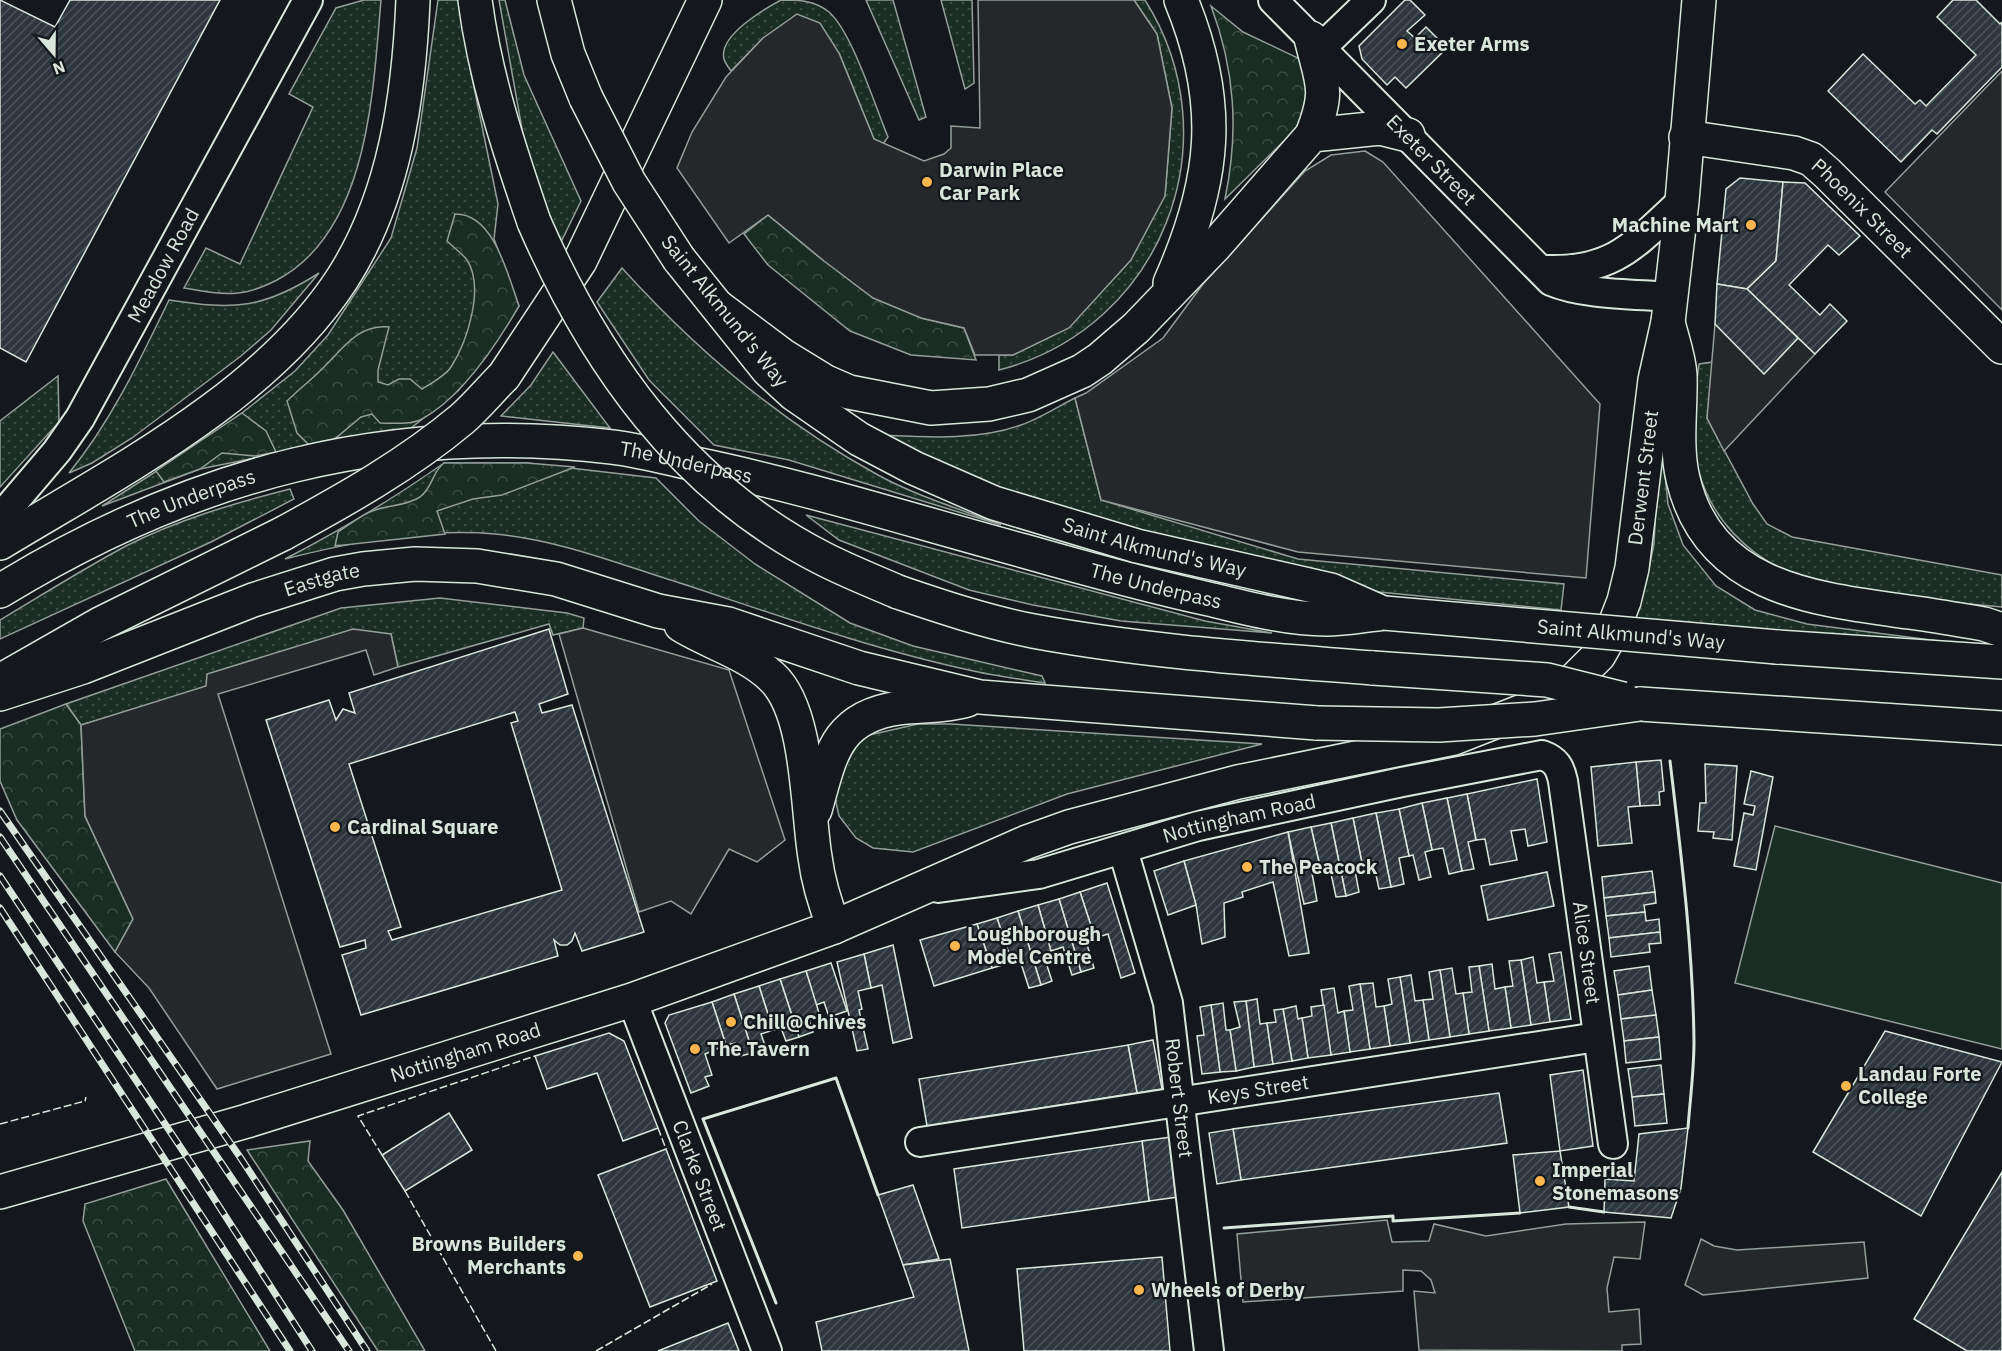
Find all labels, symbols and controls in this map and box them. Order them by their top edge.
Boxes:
north arrow [24,24,84,84]
place label: Exeter Arms [1414,30,1530,57]
marker: Exeter Arms [1395,37,1409,51]
text: N [50,57,68,79]
street label: Exeter Street [1381,108,1483,211]
street label: Phoenix Street [1806,152,1919,264]
place label: Darwin Place Car Park [939,156,1064,206]
marker: Darwin Place Car Park [920,175,934,189]
street label: Meadow Road [121,203,205,327]
place label: Machine Mart [1612,211,1739,238]
marker: Machine Mart [1744,218,1758,232]
street label: Saint Alkmund's Way [656,229,795,392]
street label: Derwent Street [1621,408,1664,547]
street label: The Underpass [618,434,755,489]
street label: The Underpass [123,462,259,535]
street label: Saint Alkmund's Way [1060,510,1249,583]
street label: Eastgate [280,556,362,602]
street label: The Underpass [1087,556,1225,615]
street label: Saint Alkmund's Way [1536,612,1726,655]
street label: Nottingham Road [1159,787,1318,849]
place label: Cardinal Square [347,813,499,840]
marker: Cardinal Square [328,820,342,834]
place label: The Peacock [1259,853,1378,880]
marker: The Peacock [1240,860,1254,874]
street label: Alice Street [1567,899,1608,1006]
place label: Loughborough Model Centre [967,920,1101,970]
marker: Loughborough Model Centre [948,939,962,953]
place label: Chill@Chives [743,1008,866,1035]
marker: Chill@Chives [724,1015,738,1029]
street label: Nottingham Road [387,1016,544,1088]
place label: The Tavern [707,1035,810,1062]
street label: Robert Street [1159,1036,1200,1159]
marker: The Tavern [688,1042,702,1056]
place label: Landau Forte College [1858,1060,1981,1110]
street label: Keys Street [1205,1068,1311,1110]
marker: Landau Forte College [1839,1079,1853,1093]
street label: Clarke Street [666,1116,734,1235]
place label: Imperial Stonemasons [1552,1156,1679,1206]
marker: Imperial Stonemasons [1533,1174,1547,1188]
place label: Browns Builders Merchants [411,1230,566,1280]
marker: Browns Builders Merchants [571,1249,585,1263]
place label: Wheels of Derby [1151,1276,1305,1303]
marker: Wheels of Derby [1132,1283,1146,1297]

